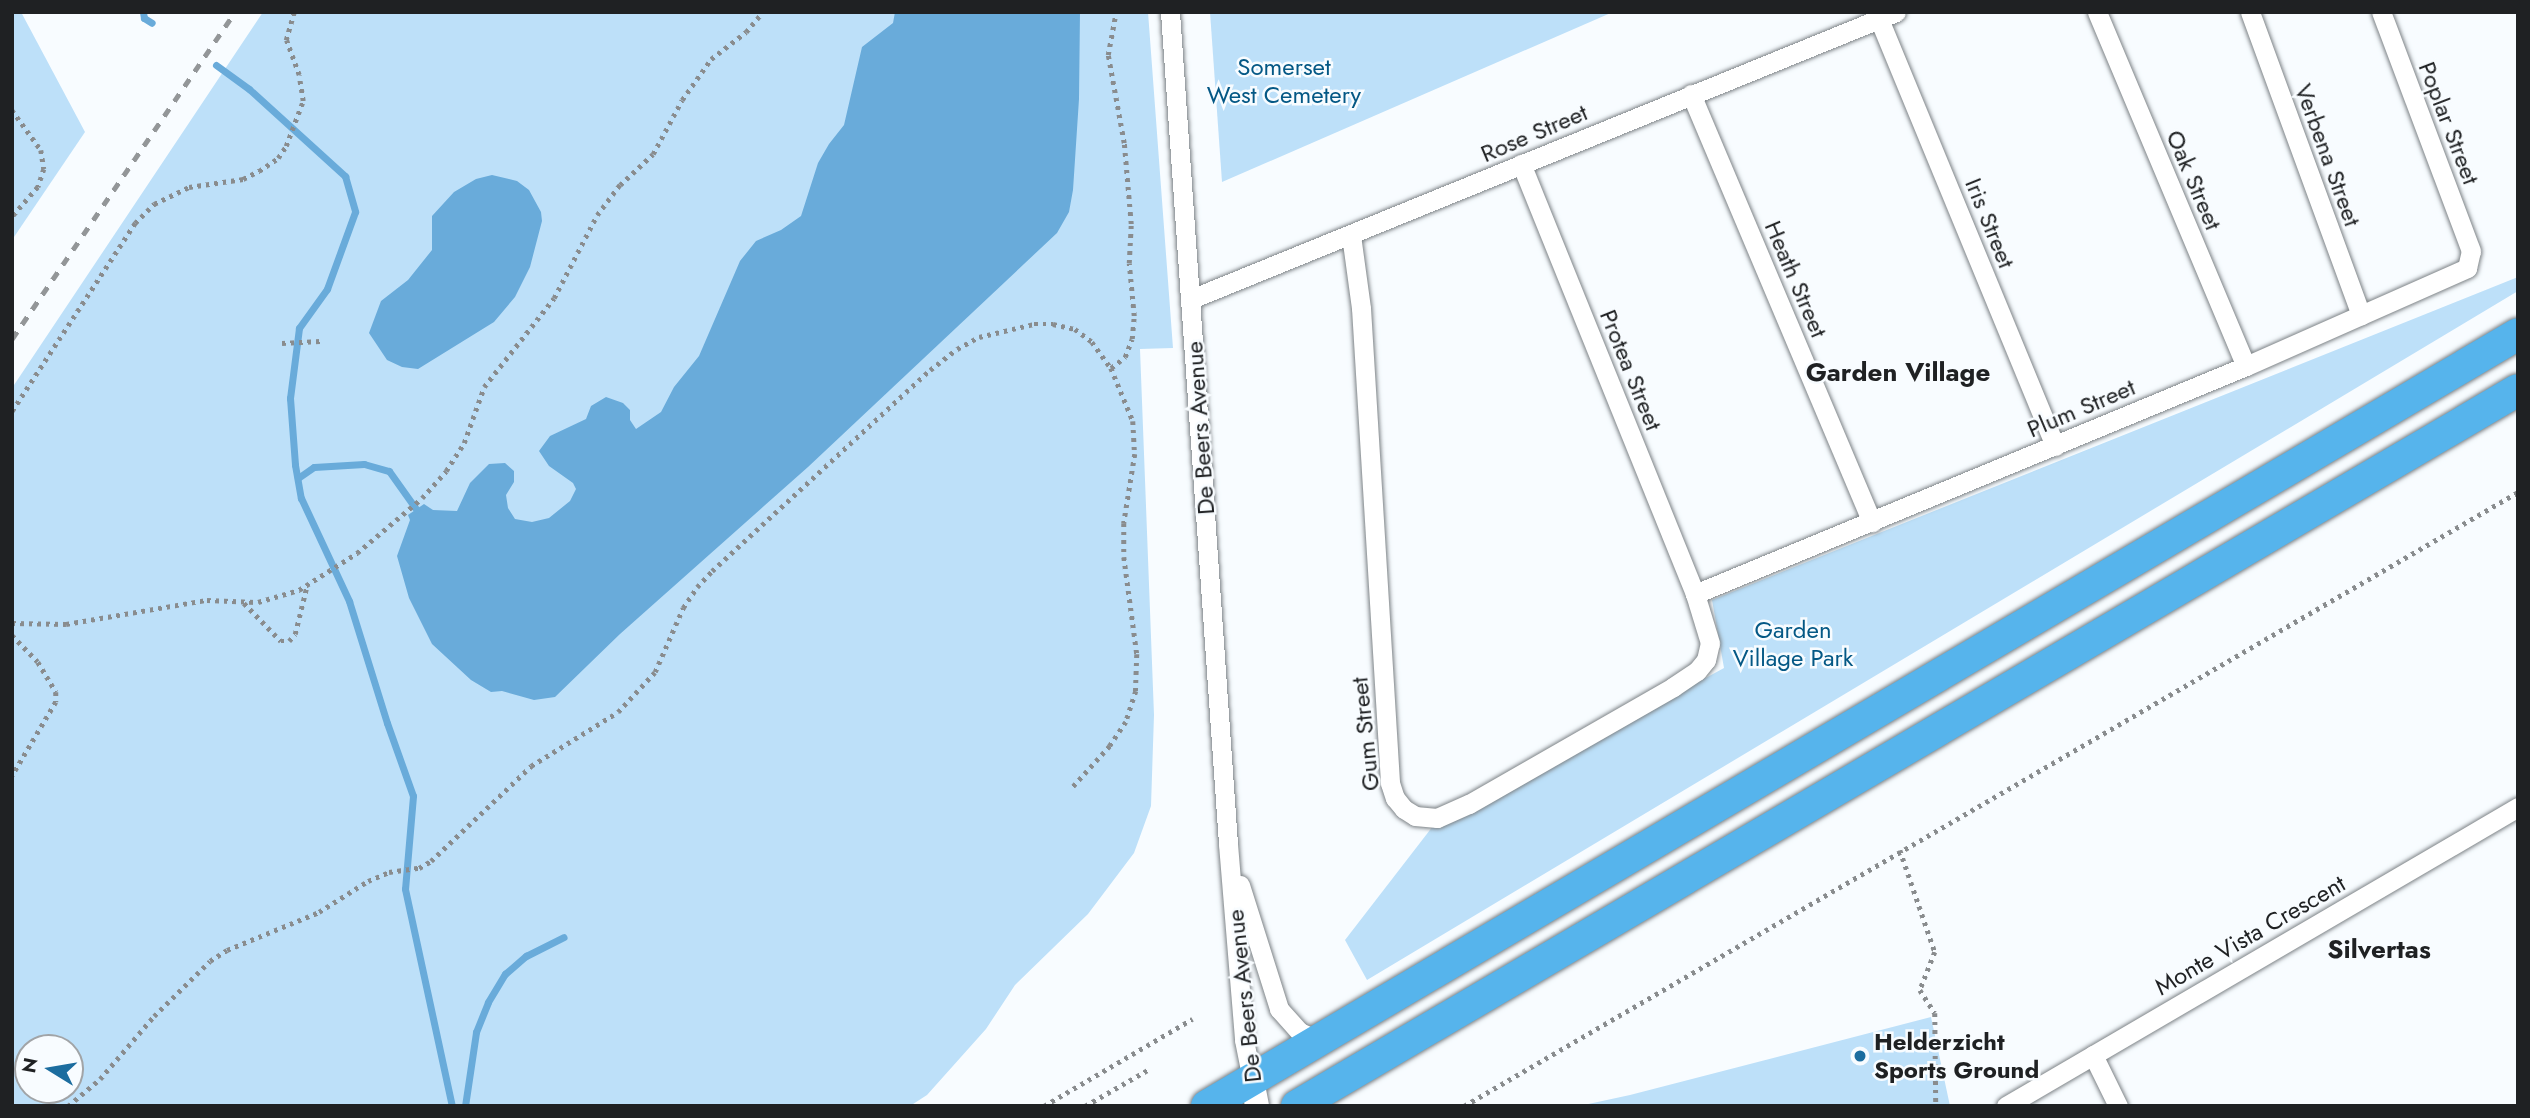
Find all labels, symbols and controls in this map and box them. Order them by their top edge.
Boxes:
park label: Somerset West Cemetery [1207,53,1361,109]
street label: Poplar Street [2412,58,2486,188]
street label: Verbena Street [2289,80,2367,230]
street label: Rose Street [1476,98,1592,168]
street label: Oak Street [2160,126,2228,234]
street label: Iris Street [1959,174,2021,272]
street label: Heath Street [1759,216,1833,342]
street label: Protea Street [1594,305,1668,435]
street label: De Beers Avenue [1180,340,1220,516]
district label: Garden Village [1806,357,1990,389]
street label: Plum Street [2023,372,2139,444]
park label: Garden Village Park [1733,616,1853,672]
street label: Gum Street [1345,676,1385,792]
street label: Monte Vista Crescent [2150,869,2350,1001]
street label: De Beers Avenue [1221,908,1267,1084]
district label: Silvertas [2327,934,2431,966]
place label: Helderzicht Sports Ground [1874,1028,2039,1084]
north arrow [14,1034,84,1104]
marker: Helderzicht Sports Ground [1852,1048,1868,1064]
text: N [15,1055,45,1075]

